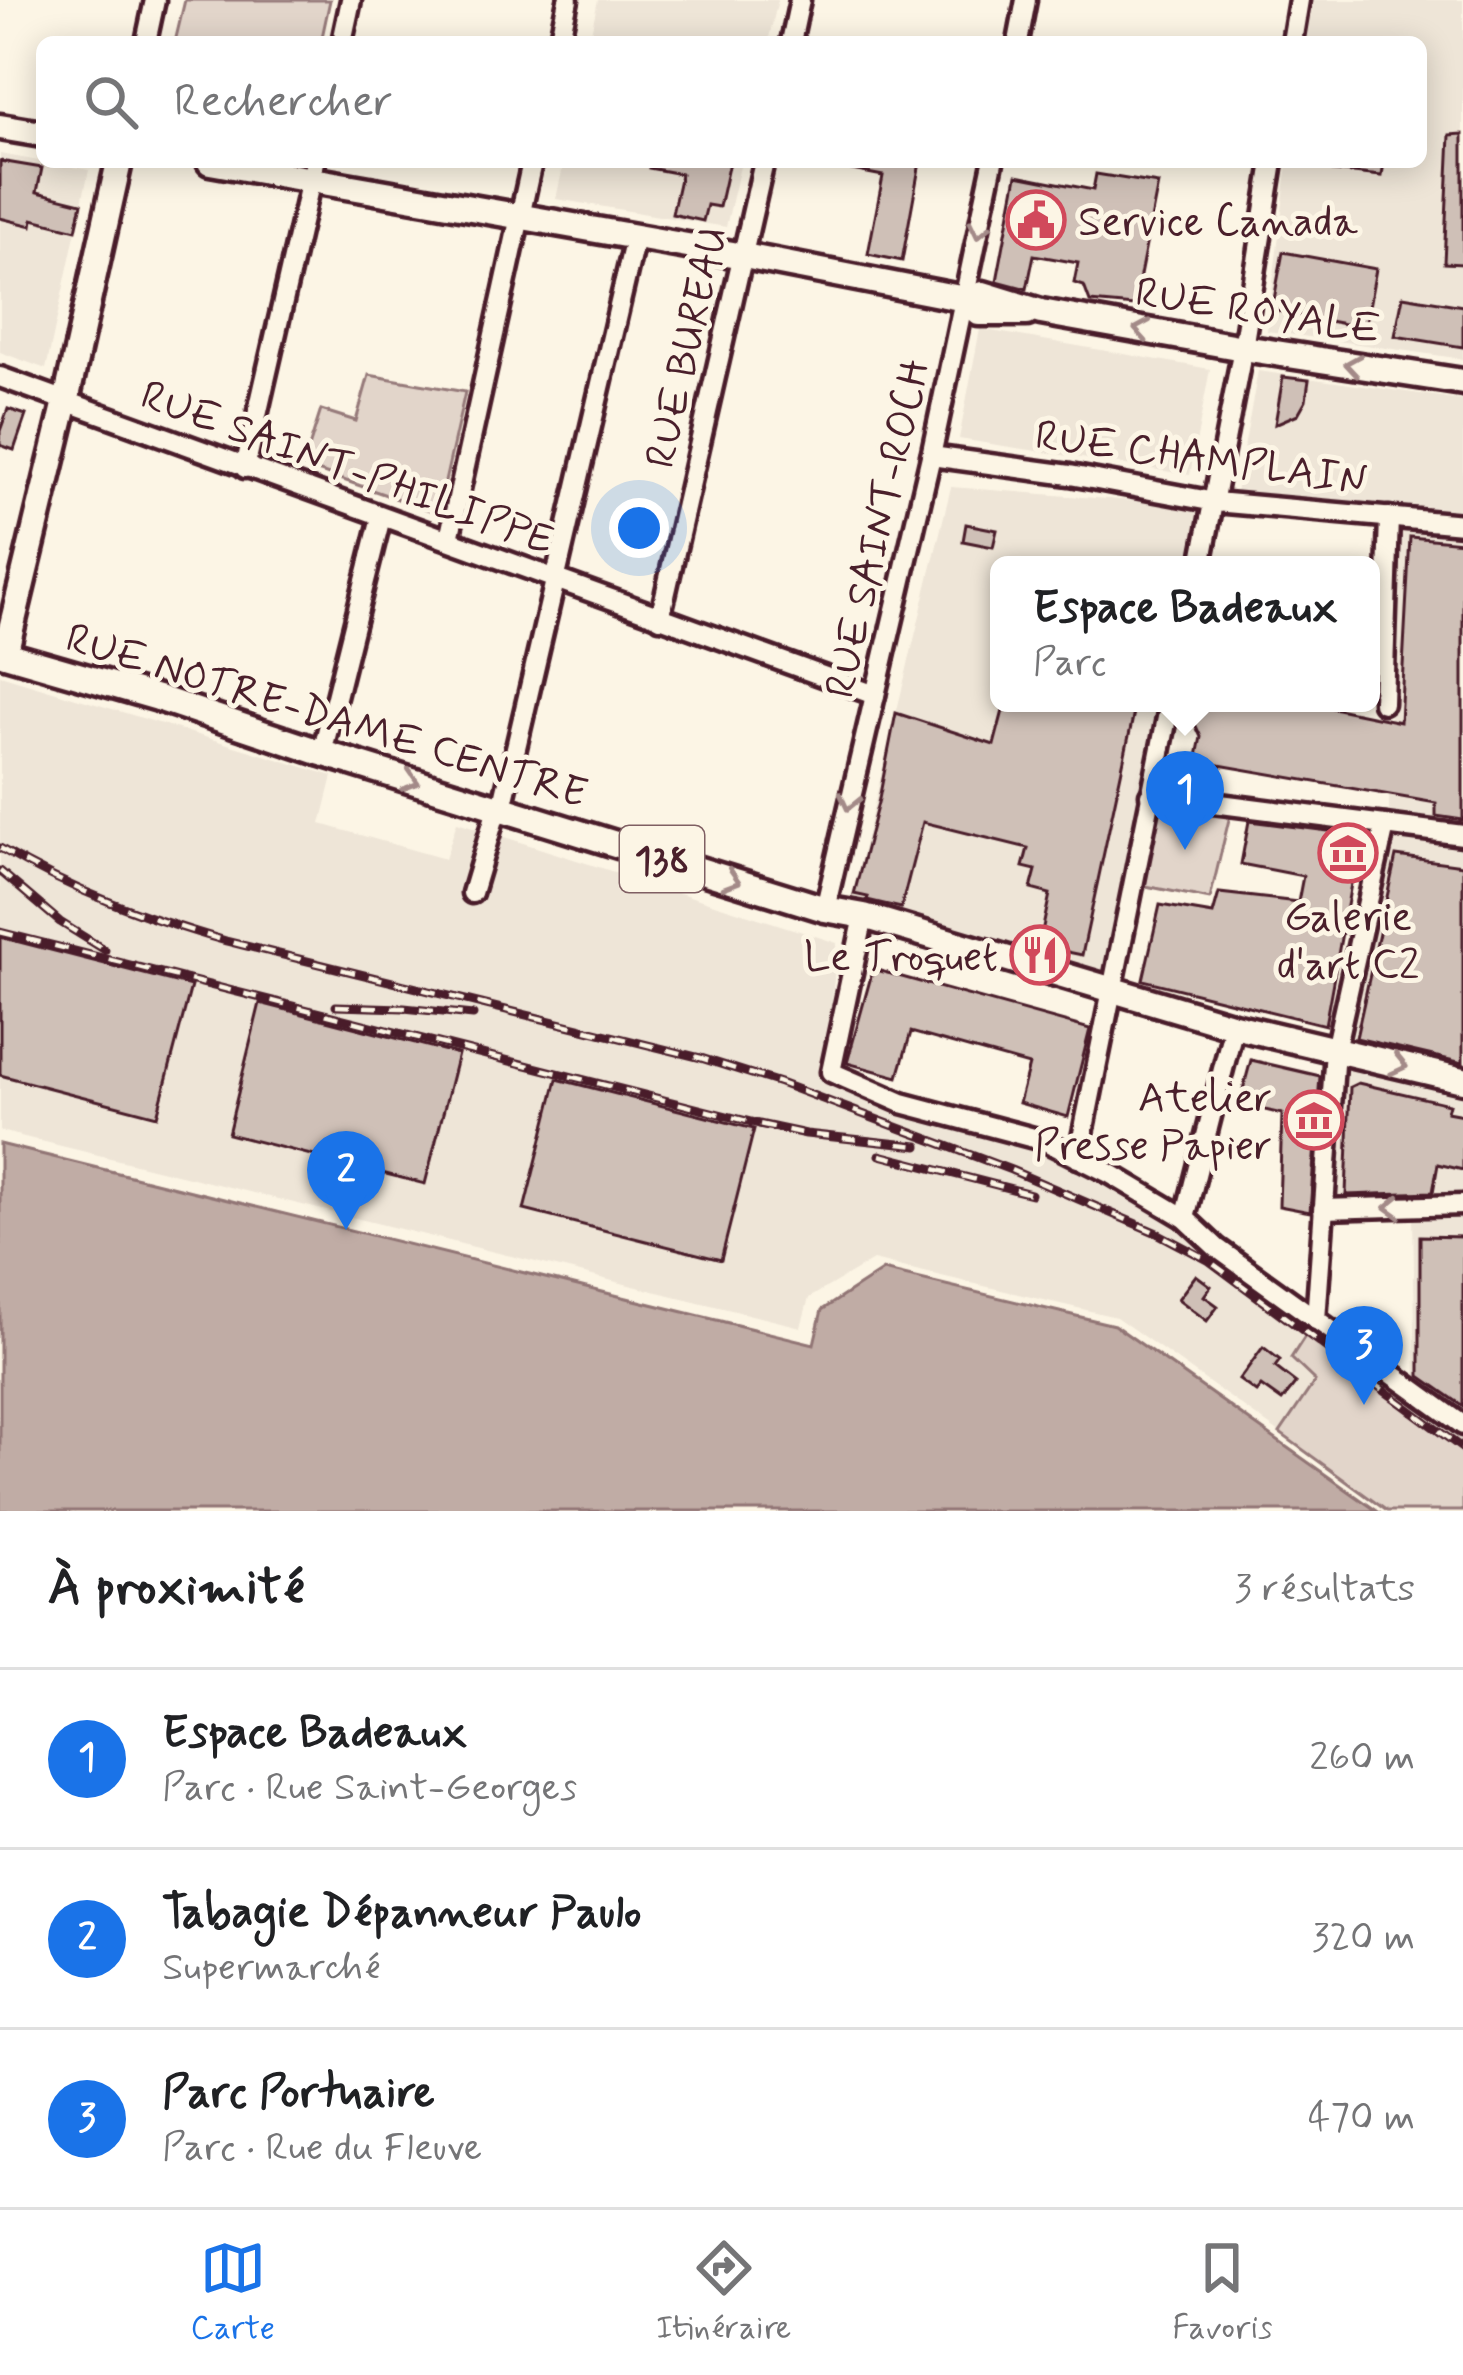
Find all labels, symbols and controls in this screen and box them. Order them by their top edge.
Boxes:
search box [36,36,1427,168]
icon: search [78,69,144,135]
text: Rechercher [174,73,393,132]
public building icon: Service Canada [1005,189,1067,251]
place label: Service Canada [1078,196,1359,251]
one-way arrow [967,220,993,240]
street label: RUE BUREAU [634,222,743,474]
street label: RUE ROYALE [1131,266,1384,359]
one-way arrow [1133,318,1153,343]
one-way arrow [1343,353,1363,379]
street label: RUE SAINT-ROCH [814,354,945,704]
street label: RUE SAINT-PHILIPPE [133,369,561,570]
street label: RUE CHAMPLAIN [1032,409,1369,510]
your location [609,498,669,558]
popup [990,556,1380,712]
text: Espace Badeaux [1033,579,1337,638]
street label: RUE NOTRE-DAME CENTRE [59,612,593,823]
text: Parc [1033,638,1106,689]
pin: 1 [1146,751,1224,850]
one-way arrow [400,767,421,792]
one-way arrow [838,791,863,811]
museum icon: Galerie d'art C2 [1317,822,1379,884]
road number: 138 [620,826,704,892]
one-way arrow [721,866,742,891]
place label: Galerie d'art C2 [1277,891,1419,994]
restaurant icon: Le Troquet [1009,924,1071,986]
place label: Le Troquet [804,931,998,986]
one-way arrow [1388,1051,1408,1076]
place label: Atelier Presse Papier [1034,1072,1272,1175]
museum icon: Atelier Presse Papier [1283,1089,1345,1151]
pin: 2 [307,1131,385,1230]
one-way arrow [1383,1194,1402,1220]
pin: 3 [1325,1306,1403,1405]
text: À proximité [48,1556,304,1622]
text: 3 résultats [1234,1564,1415,1615]
text: Espace Badeaux [162,1704,467,1763]
text: 1 [78,1733,96,1784]
text: 260 m [1309,1733,1415,1784]
text: Parc · Rue Saint-Georges [162,1763,577,1814]
text: Tabagie Dépanneur Paulo [162,1884,641,1943]
text: 2 [77,1913,97,1964]
text: 320 m [1312,1913,1415,1964]
text: Supermarché [162,1943,380,1994]
text: Parc Portuaire [162,2064,435,2123]
text: 3 [78,2093,96,2144]
text: 470 m [1308,2093,1415,2144]
text: Parc · Rue du Fleuve [162,2123,482,2174]
tab: Carte [190,2235,275,2351]
tab: Itinéraire [656,2235,791,2351]
tab: Favoris [1172,2235,1273,2351]

